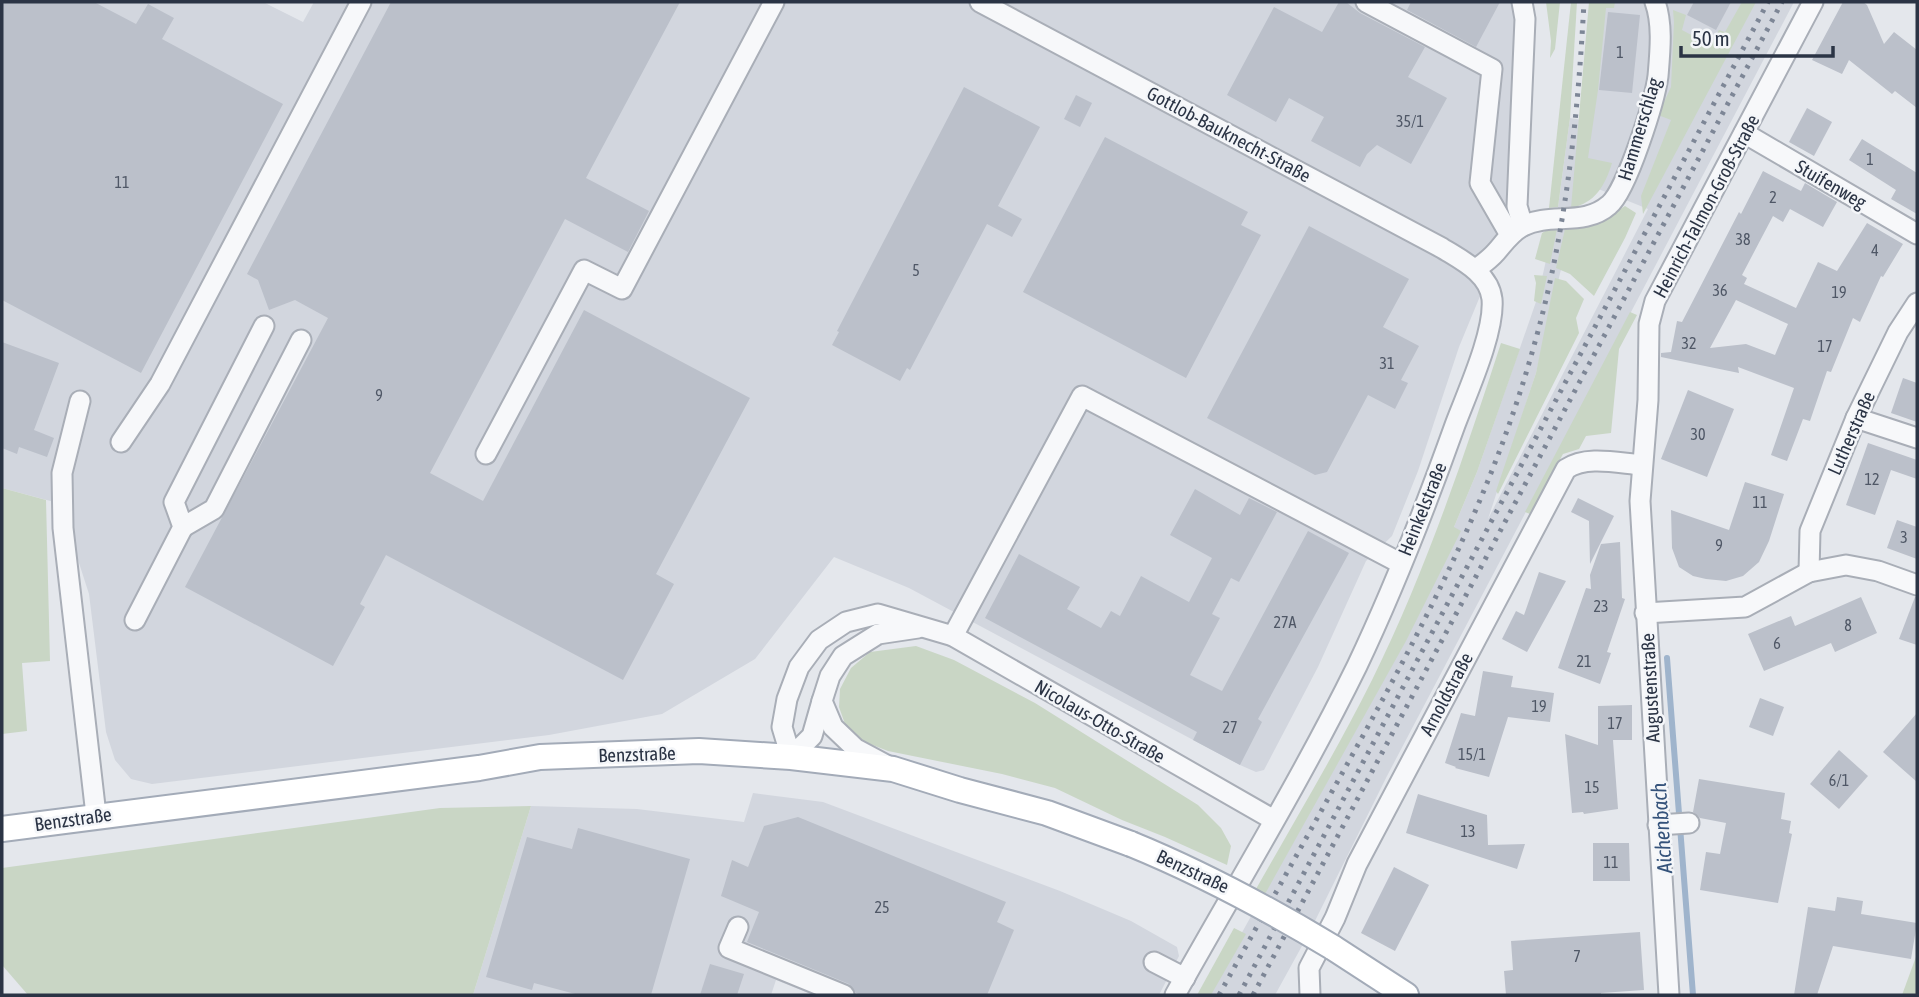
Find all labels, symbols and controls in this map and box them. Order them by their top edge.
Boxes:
scale bar [1681,14,1833,58]
text: 50 m [1692,26,1730,50]
house number: 1 [1616,43,1624,61]
street label: Hammerschlag [1613,74,1665,183]
street label: Gottlob-Bauknecht-Straße [1143,82,1315,186]
street label: Heinrich-Talmon-Groß-Straße [1648,111,1764,301]
house number: 35/1 [1396,112,1424,130]
house number: 1 [1866,150,1874,168]
street label: Stuifenweg [1792,155,1871,213]
house number: 11 [114,173,130,191]
house number: 2 [1769,188,1777,206]
house number: 38 [1735,230,1751,248]
house number: 4 [1871,241,1879,259]
house number: 5 [912,261,920,279]
house number: 36 [1712,281,1728,299]
house number: 19 [1831,283,1847,301]
house number: 32 [1681,334,1697,352]
house number: 17 [1817,337,1833,355]
house number: 31 [1379,354,1395,372]
house number: 9 [375,386,383,404]
street label: Lutherstraße [1823,388,1879,478]
house number: 30 [1690,425,1706,443]
street label: Heinkelstraße [1393,459,1451,559]
house number: 12 [1864,470,1880,488]
house number: 11 [1752,493,1768,511]
house number: 3 [1900,528,1908,546]
house number: 9 [1715,536,1723,554]
house number: 23 [1593,597,1609,615]
house number: 27A [1274,613,1297,631]
house number: 8 [1844,616,1852,634]
street label: Augustenstraße [1636,633,1664,743]
house number: 6 [1773,634,1781,652]
street label: Arnoldstraße [1415,649,1477,739]
house number: 21 [1576,652,1592,670]
street label: Nicolaus-Otto-Straße [1031,675,1169,767]
house number: 19 [1531,697,1547,715]
house number: 17 [1607,714,1623,732]
house number: 27 [1222,718,1238,736]
street label: Benzstraße [598,742,676,766]
house number: 15/1 [1458,745,1486,763]
house number: 6/1 [1829,771,1849,789]
house number: 15 [1584,778,1600,796]
water label: Aichenbach [1646,782,1676,875]
street label: Benzstraße [33,803,113,835]
house number: 13 [1460,822,1476,840]
street label: Benzstraße [1153,845,1233,897]
house number: 11 [1603,853,1619,871]
house number: 25 [874,898,890,916]
house number: 7 [1573,947,1581,965]

